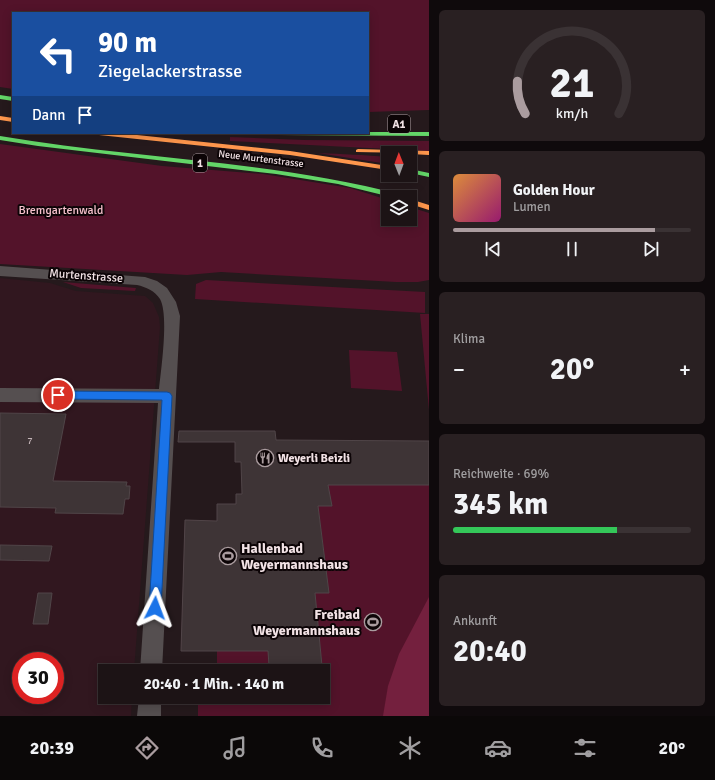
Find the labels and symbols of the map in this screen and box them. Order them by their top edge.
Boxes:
road number: A1 [388,115,410,133]
north arrow [381,146,417,182]
street label: Neue Murtenstrasse [218,148,304,170]
road number: 1 [193,154,207,172]
park label: Bremgartenwald [19,203,103,218]
street label: Murtenstrasse [49,266,123,286]
pin [41,378,75,412]
house number: 7 [27,435,33,447]
restaurant icon: Weyerli Beizli [255,448,275,468]
place label: Weyerli Beizli [278,451,350,466]
place label: Hallenbad Weyermannshaus [241,540,348,573]
sports icon: Hallenbad Weyermannshaus [218,546,238,566]
position arrow [134,587,176,629]
place label: Freibad Weyermannshaus [253,606,360,639]
sports icon: Freibad Weyermannshaus [363,612,383,632]
speed limit sign: 30 [12,652,64,704]

